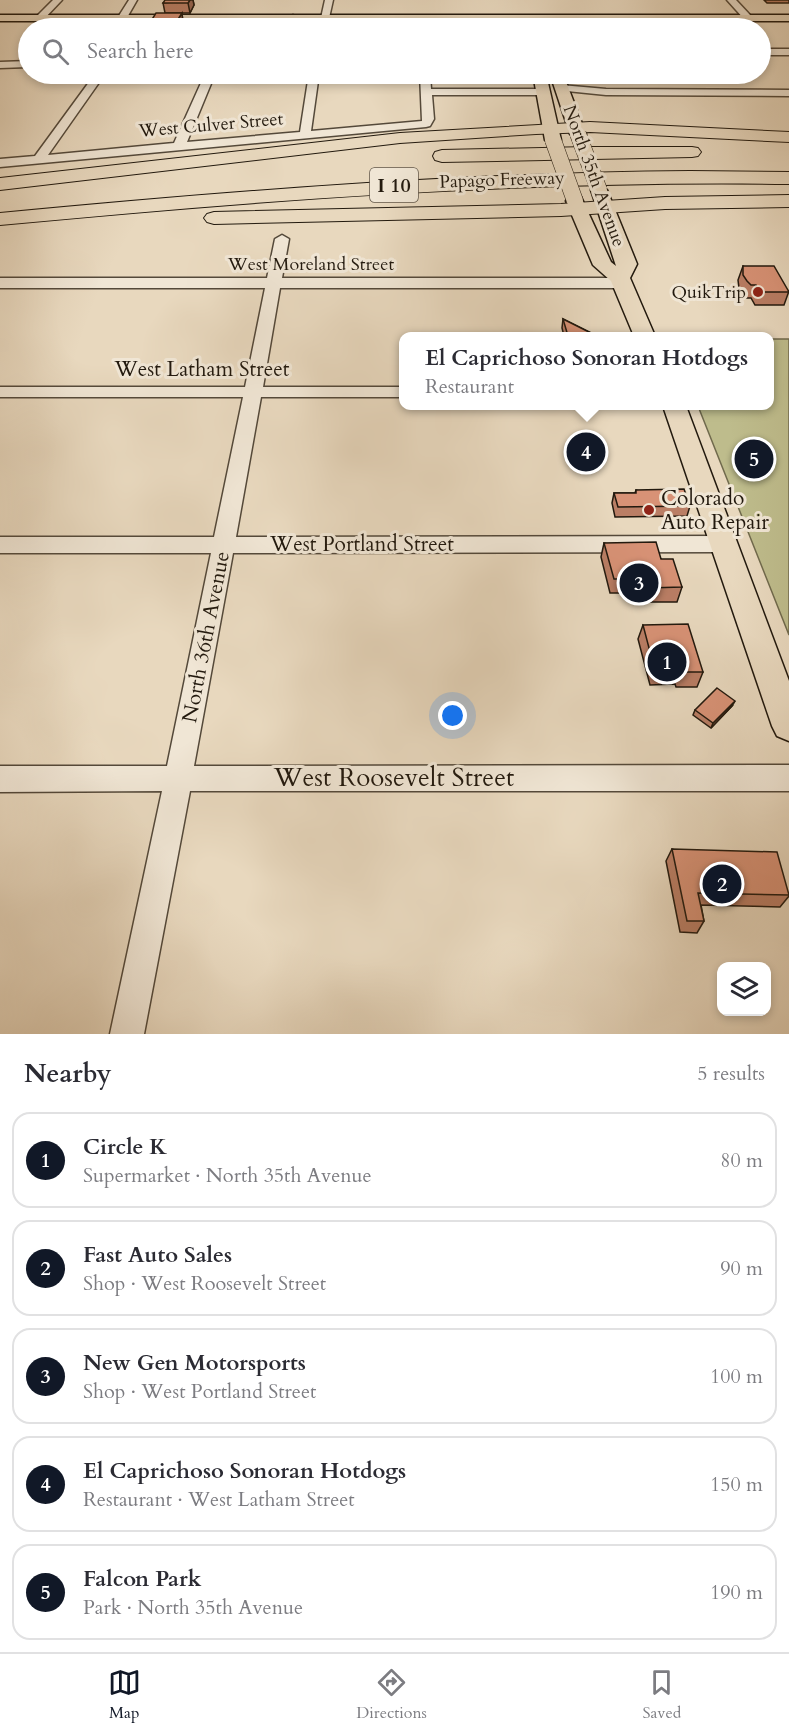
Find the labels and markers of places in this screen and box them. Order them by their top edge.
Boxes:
place label: QuikTrip [671,280,746,305]
marker: QuikTrip [751,285,765,299]
pin: 4 [566,430,606,474]
pin: 5 [734,436,774,482]
place label: Colorado Auto Repair [661,484,769,537]
marker: Colorado Auto Repair [642,503,656,517]
pin: 3 [620,560,658,606]
pin: 1 [648,640,686,684]
pin: 2 [702,862,742,906]

